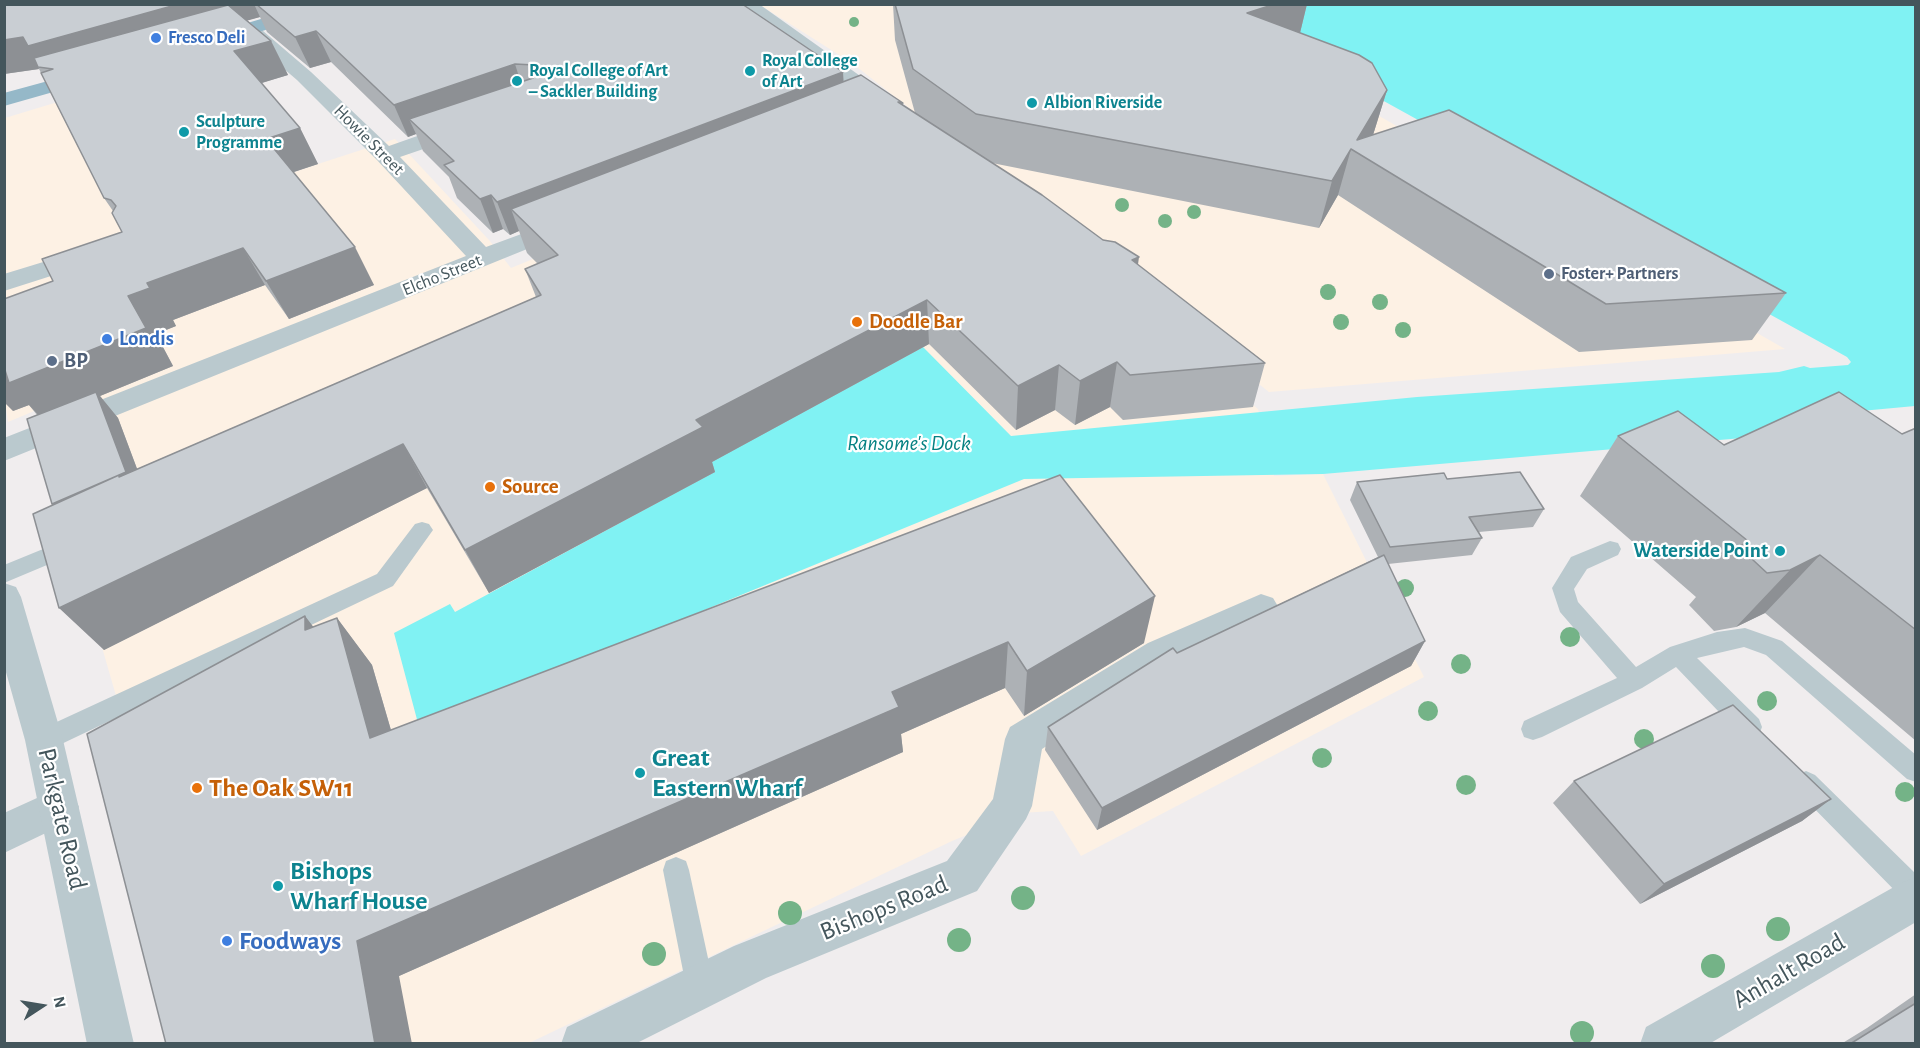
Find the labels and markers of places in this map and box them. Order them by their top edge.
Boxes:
place label: Fresco Deli [168,27,246,49]
marker: Fresco Deli [149,31,163,45]
place label: Royal College of Art [762,50,858,92]
place label: Royal College of Art – Sackler Building [529,60,668,103]
marker: Royal College of Art [743,64,757,78]
marker: Royal College of Art – Sackler Building [510,74,524,88]
place label: Albion Riverside [1044,92,1162,114]
marker: Albion Riverside [1025,96,1039,110]
place label: Sculpture Programme [196,111,282,154]
marker: Sculpture Programme [177,125,191,139]
place label: Foster+ Partners [1561,263,1678,285]
marker: Foster+ Partners [1542,267,1556,281]
place label: Doodle Bar [869,309,963,335]
marker: Doodle Bar [850,315,864,329]
place label: Londis [119,326,174,352]
marker: Londis [100,332,114,346]
place label: BP [64,348,88,374]
marker: BP [45,354,59,368]
place label: Source [502,474,559,500]
marker: Source [483,480,497,494]
place label: Waterside Point [1633,538,1768,564]
marker: Waterside Point [1773,544,1787,558]
place label: Great Eastern Wharf [652,742,802,804]
marker: Great Eastern Wharf [633,766,647,780]
place label: The Oak SW11 [209,772,353,804]
marker: The Oak SW11 [190,781,204,795]
place label: Bishops Wharf House [290,855,427,916]
marker: Bishops Wharf House [271,879,285,893]
place label: Foodways [239,925,341,957]
marker: Foodways [220,934,234,948]

